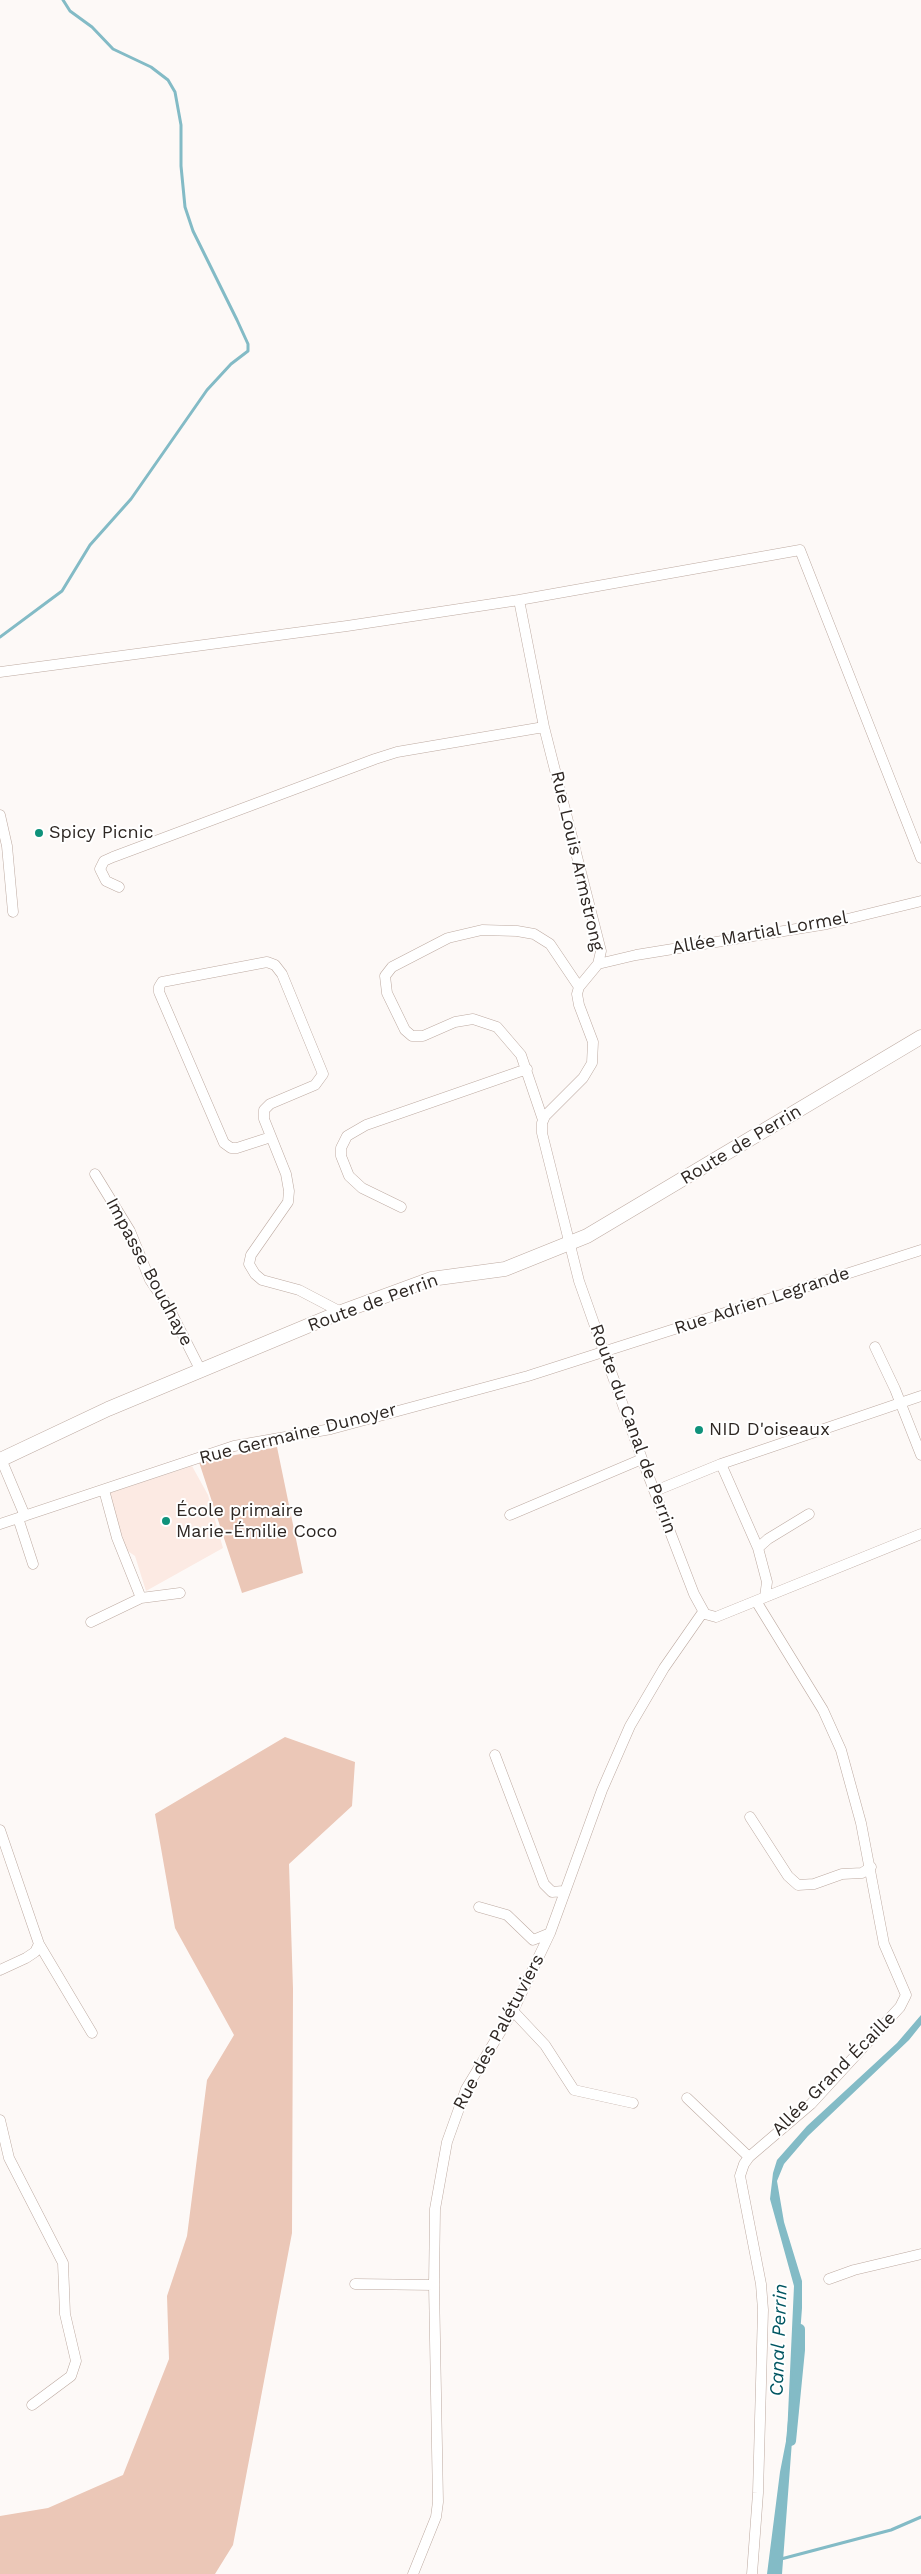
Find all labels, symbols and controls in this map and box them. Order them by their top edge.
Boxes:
street label: Rue Louis Armstrong [546,769,608,953]
place label: Spicy Picnic [49,822,154,844]
marker: Spicy Picnic [33,827,45,839]
street label: Allée Martial Lormel [671,907,849,959]
street label: Route de Perrin [677,1100,805,1190]
street label: Impasse Boudhaye [101,1194,197,1350]
street label: Rue Adrien Legrande [672,1262,852,1340]
street label: Route de Perrin [305,1269,441,1337]
street label: Route du Canal de Perrin [585,1321,681,1537]
street label: Rue Germaine Dunoyer [197,1399,399,1469]
place label: NID D'oiseaux [709,1419,830,1441]
marker: NID D'oiseaux [693,1424,705,1436]
place label: École primaire Marie-Émilie Coco [176,1500,337,1542]
marker: École primaire Marie-Émilie Coco [160,1515,172,1527]
street label: Rue des Palétuviers [449,1951,549,2113]
street label: Allée Grand Écaille [768,2008,900,2140]
water label: Canal Perrin [766,2283,792,2397]

